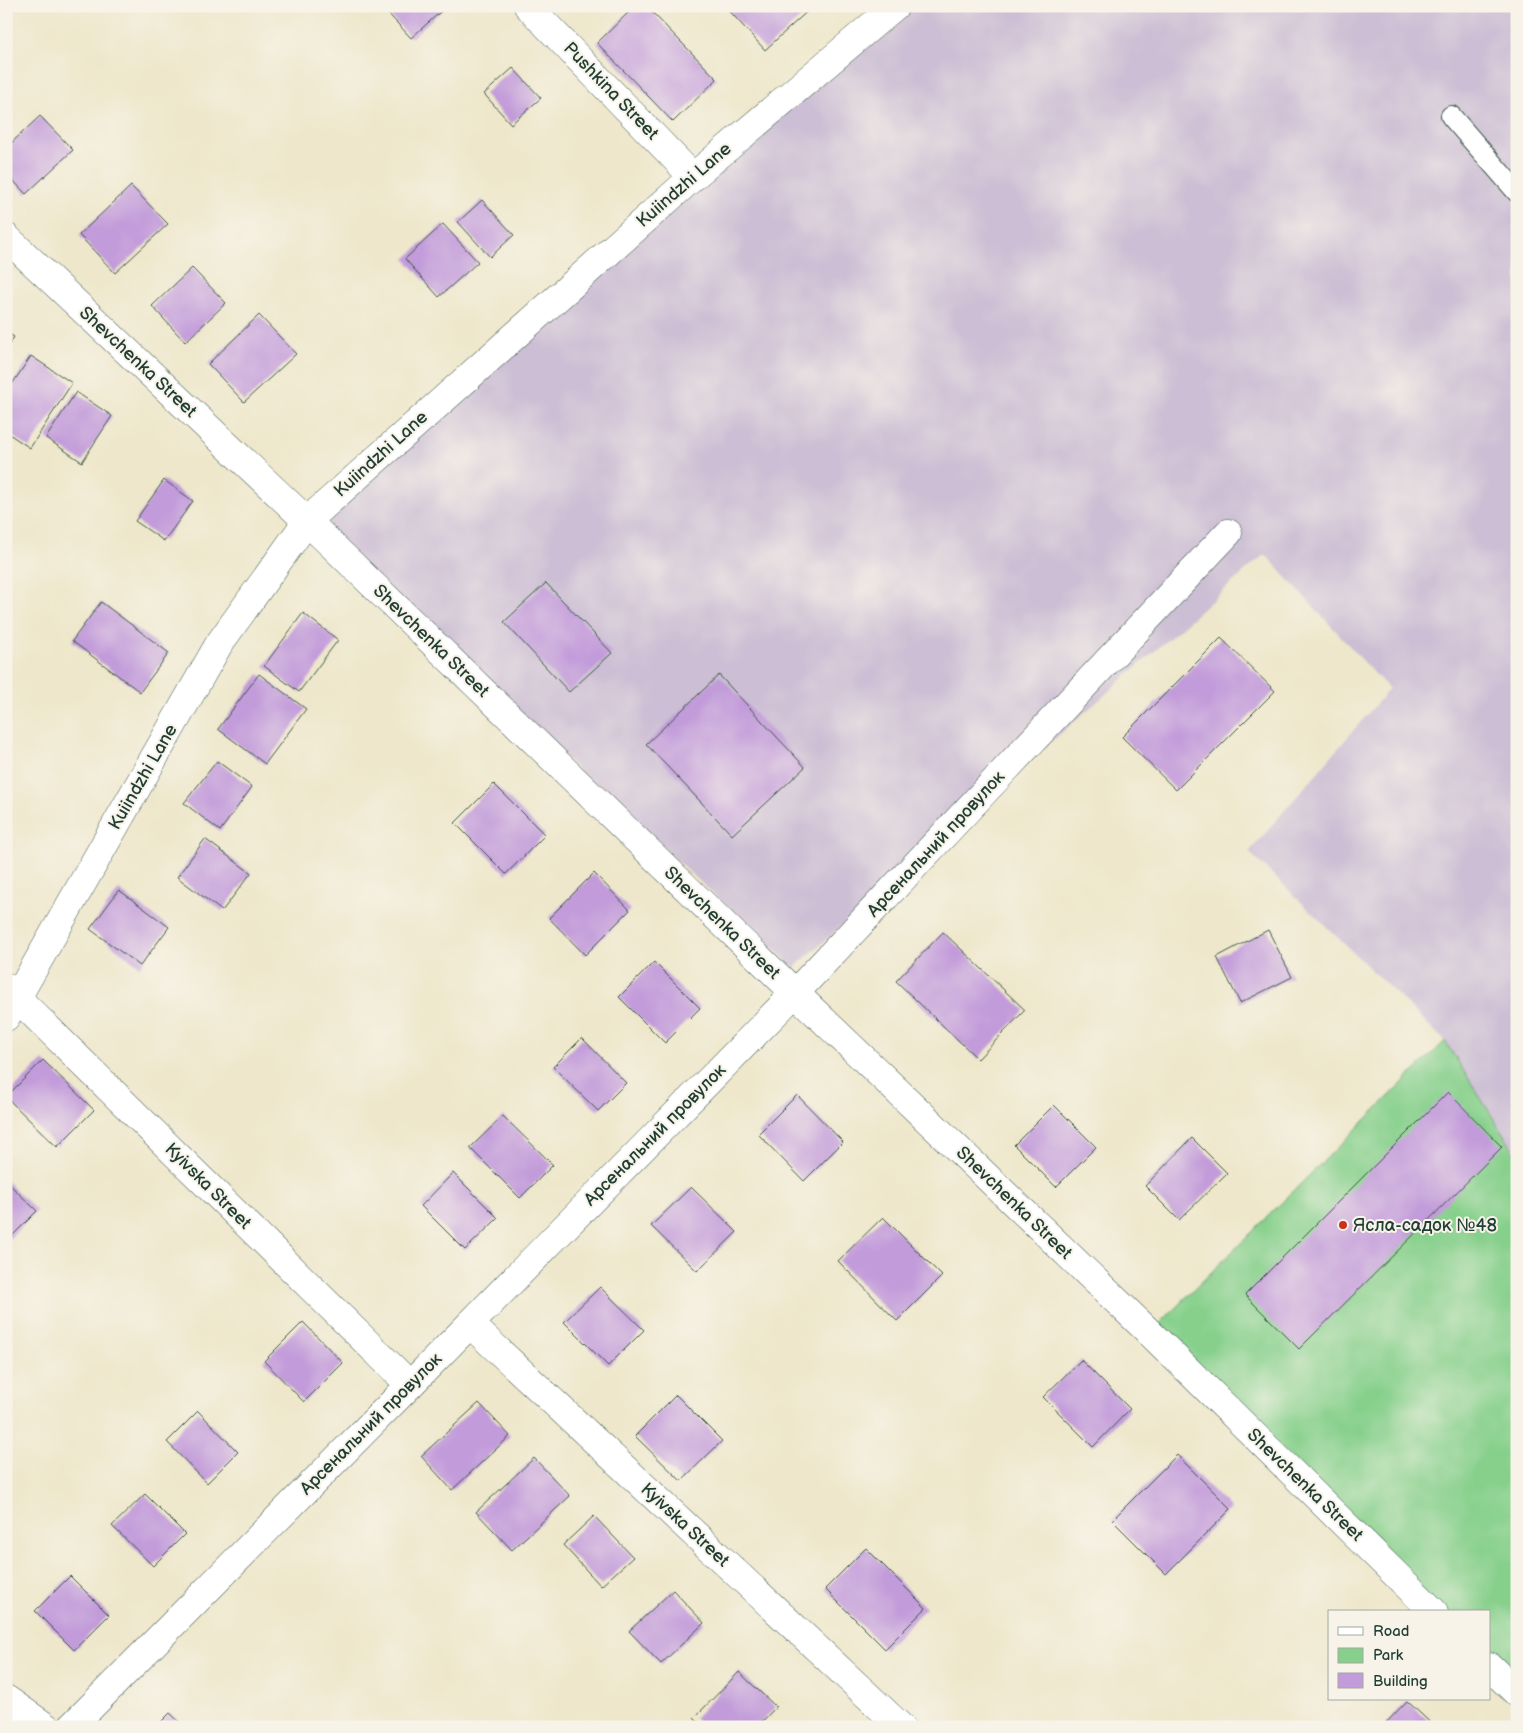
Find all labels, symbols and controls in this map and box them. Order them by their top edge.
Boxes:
street label: Pushkina Street [559,38,663,144]
street label: Kuiindzhi Lane [632,138,736,232]
street label: Shevchenka Street [75,302,201,422]
street label: Kuiindzhi Lane [330,406,432,501]
street label: Shevchenka Street [369,580,494,702]
street label: Kuiindzhi Lane [104,720,182,834]
street label: Арсенальний провулок [862,766,1009,922]
street label: Shevchenka Street [660,862,785,984]
street label: Арсенальний провулок [579,1059,731,1211]
street label: Kyivska Street [161,1139,256,1234]
street label: Shevchenka Street [952,1142,1077,1264]
place label: Ясла-садок №48 [1353,1215,1497,1236]
marker: Ясла-садок №48 [1337,1219,1349,1231]
street label: Арсенальний провулок [295,1348,447,1500]
street label: Shevchenka Street [1243,1424,1368,1546]
street label: Kyivska Street [636,1479,734,1572]
legend [1328,1610,1490,1700]
text: Road [1373,1622,1409,1641]
text: Park [1373,1646,1404,1665]
text: Building [1373,1672,1428,1691]

